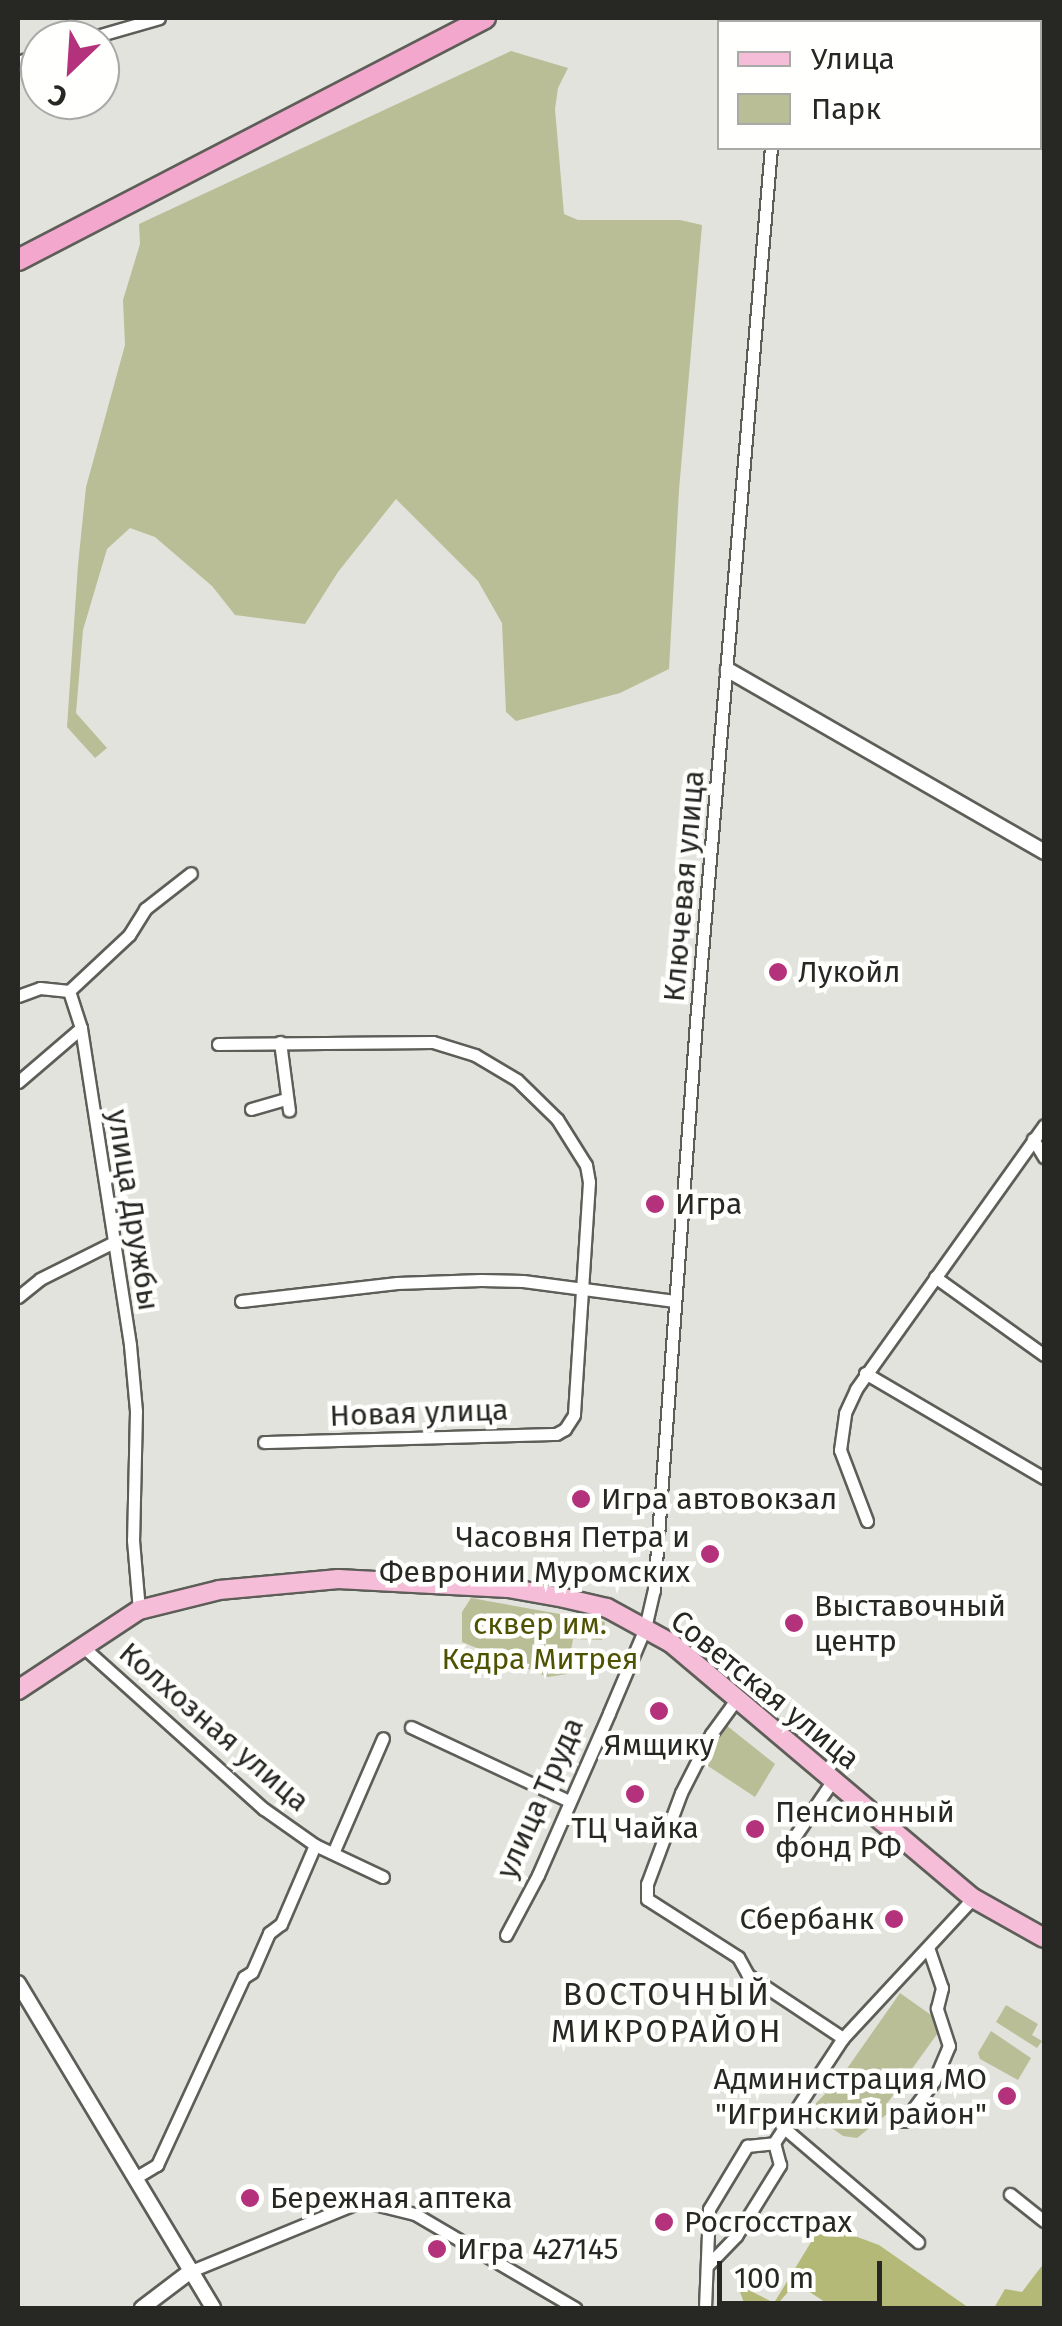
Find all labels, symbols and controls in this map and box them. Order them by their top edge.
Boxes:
north arrow [20,20,120,120]
legend [717,20,1042,150]
text: Улица [811,41,895,77]
text: С [44,77,72,114]
text: Парк [811,91,881,127]
street label: Ключевая улица [656,769,712,1003]
place label: Лукойл [798,954,901,990]
marker: Лукойл [767,961,789,983]
street label: улица Дружбы [99,1107,167,1313]
place label: Игра [675,1186,742,1222]
marker: Игра [644,1193,666,1215]
street label: Новая улица [329,1392,509,1434]
place label: Игра автовокзал [601,1481,837,1517]
marker: Игра автовокзал [570,1488,592,1510]
place label: Часовня Петра и Февронии Муромских [379,1519,690,1590]
marker: Часовня Петра и Февронии Муромских [699,1543,721,1565]
place label: Выставочный центр [814,1588,1006,1658]
street label: Советская улица [663,1603,867,1777]
park label: сквер им. Кедра Митрея [441,1606,639,1676]
marker: Выставочный центр [783,1612,805,1634]
street label: Колхозная улица [112,1635,316,1819]
marker: Ямщику [648,1700,670,1722]
street label: улица Труда [489,1712,591,1884]
place label: Ямщику [604,1727,714,1763]
marker: ТЦ Чайка [624,1783,646,1805]
place label: Пенсионный фонд РФ [775,1794,955,1864]
place label: ТЦ Чайка [571,1810,699,1846]
marker: Пенсионный фонд РФ [744,1818,766,1840]
place label: Сбербанк [739,1901,874,1937]
marker: Сбербанк [883,1908,905,1930]
district label: ВОСТОЧНЫЙ МИКРОРАЙОН [551,1976,783,2051]
place label: Администрация МО "Игринский район" [713,2061,987,2132]
marker: Администрация МО "Игринский район" [996,2085,1018,2107]
place label: Бережная аптека [270,2180,512,2216]
marker: Бережная аптека [239,2187,261,2209]
place label: Росгосстрах [684,2204,852,2240]
marker: Росгосстрах [653,2211,675,2233]
place label: Игра 427145 [457,2231,619,2267]
marker: Игра 427145 [426,2238,448,2260]
scale bar [722,2241,887,2303]
text: 100 m [734,2260,814,2296]

